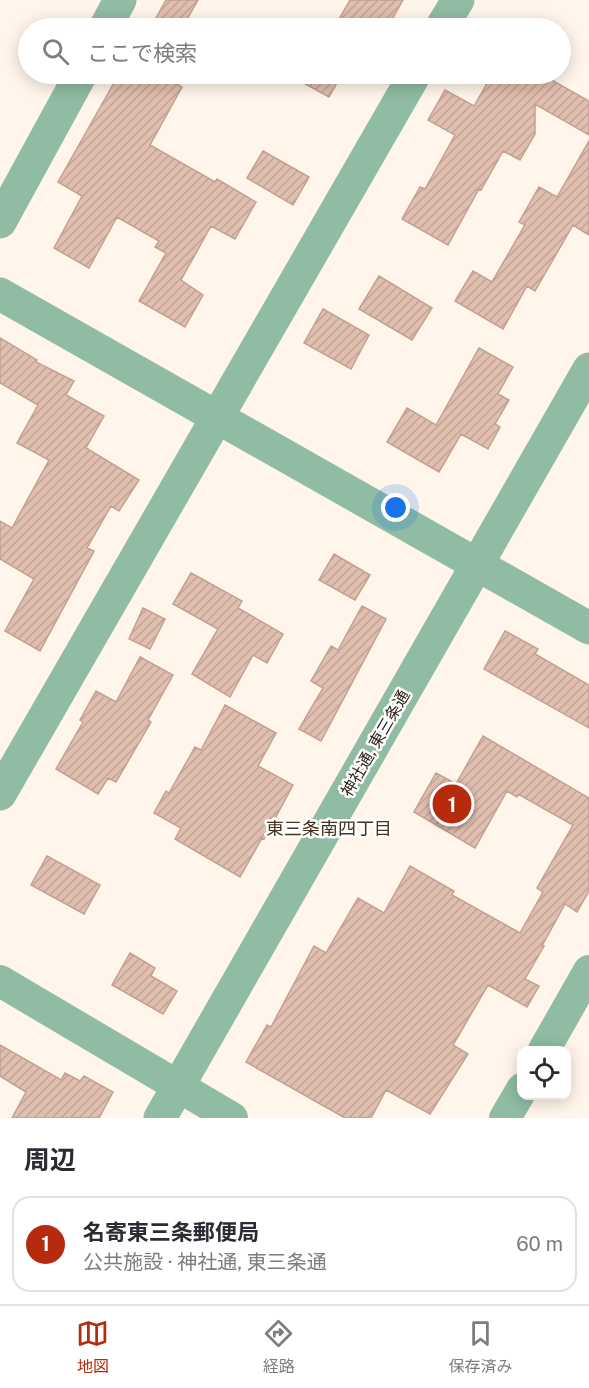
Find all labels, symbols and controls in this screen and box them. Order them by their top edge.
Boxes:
search box [18,18,571,84]
icon: search [39,35,72,68]
text: ここで検索 [87,40,197,66]
your location [381,493,410,522]
street label: 神社通, 東三条通 [337,687,414,800]
pin: 1 [432,782,472,826]
district label: 東三条南四丁目 [266,818,392,839]
map controls [517,1046,571,1100]
button: locate [517,1046,571,1100]
text: 周辺 [24,1144,76,1175]
text: 名寄東三条郵便局 [83,1219,259,1245]
text: 1 [41,1232,50,1256]
text: 60 m [516,1232,563,1256]
text: 公共施設 · 神社通, 東三条通 [83,1250,327,1274]
tab: 地図 [76,1317,109,1377]
tab: 経路 [262,1317,295,1377]
tab: 保存済み [448,1317,512,1377]

